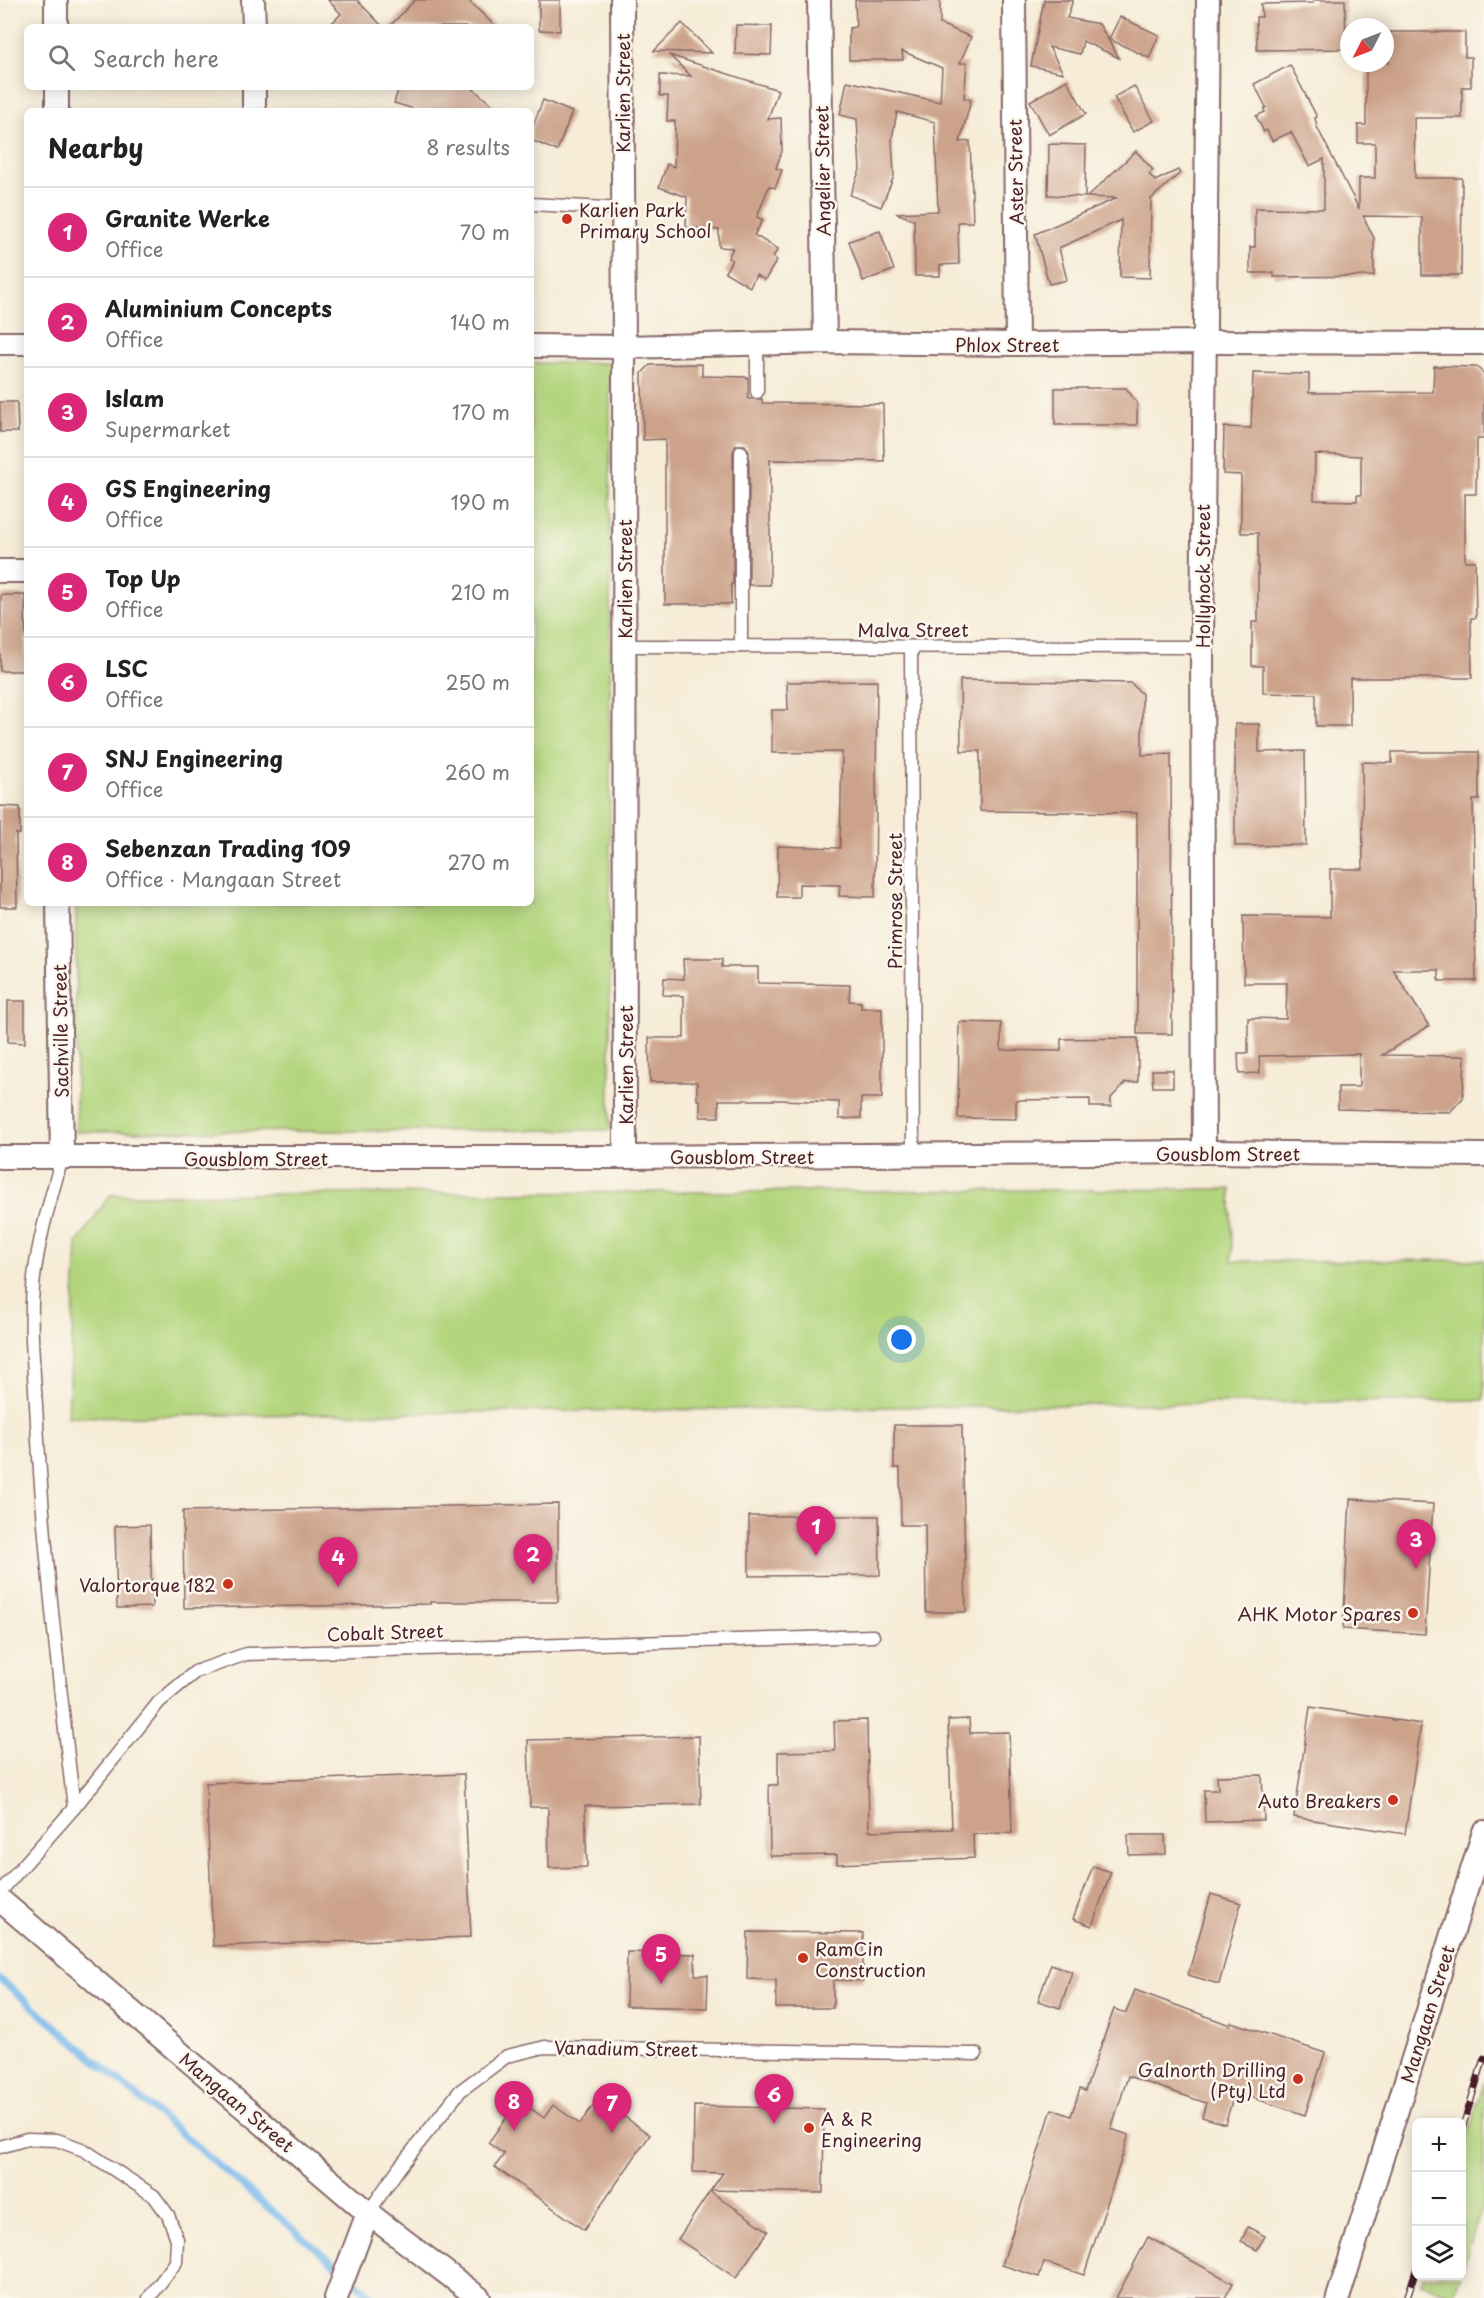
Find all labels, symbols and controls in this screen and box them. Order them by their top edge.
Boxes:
north arrow [1340,18,1394,72]
search box [24,24,534,90]
street label: Karlien Street [609,33,636,153]
icon: search [45,41,78,74]
text: Search here [93,41,219,74]
street label: Angelier Street [807,105,837,237]
street label: Aster Street [1001,119,1029,225]
text: Nearby [48,128,143,167]
text: 8 results [426,132,510,162]
place label: Karlien Park Primary School [579,196,711,244]
text: Granite Werke [105,201,270,234]
marker: Karlien Park Primary School [560,212,574,226]
text: 1 [63,217,72,247]
text: 70 m [460,217,510,247]
text: Office [105,234,163,264]
text: Aluminium Concepts [105,291,332,324]
text: 2 [60,307,75,337]
text: 140 m [450,307,510,337]
text: Office [105,324,163,354]
street label: Phlox Street [955,331,1059,358]
text: Islam [105,381,164,414]
text: 3 [61,397,74,427]
text: 170 m [452,397,510,427]
text: Supermarket [105,414,231,444]
text: GS Engineering [105,471,271,504]
text: 4 [61,487,74,517]
text: 190 m [451,487,510,517]
text: Office [105,504,163,534]
street label: Hollyhock Street [1189,504,1216,648]
street label: Karlien Street [611,519,638,639]
text: Top Up [105,561,181,594]
text: 5 [61,577,74,607]
text: 210 m [451,577,510,607]
text: Office [105,594,163,624]
street label: Malva Street [858,616,969,643]
text: LSC [105,651,148,684]
text: 6 [60,667,75,697]
text: 250 m [446,667,510,697]
text: Office [105,684,163,714]
text: SNJ Engineering [105,741,283,774]
text: 7 [62,757,73,787]
text: 260 m [445,757,510,787]
text: Office [105,774,163,804]
text: Sebenzan Trading 109 [105,831,351,864]
street label: Primrose Street [881,833,908,969]
text: 8 [61,847,74,877]
text: 270 m [447,847,510,877]
text: Office · Mangaan Street [105,864,341,894]
street label: Sachville Street [45,964,75,1098]
street label: Karlien Street [612,1005,639,1125]
street label: Gousblom Street [1156,1140,1300,1167]
street label: Gousblom Street [670,1143,814,1170]
street label: Gousblom Street [184,1145,328,1172]
your location [887,1325,916,1354]
pin: 1 [796,1506,836,1556]
pin: 3 [1396,1520,1436,1569]
pin: 2 [514,1534,552,1584]
pin: 4 [318,1538,358,1587]
place label: Valortorque 182 [79,1571,216,1598]
marker: Valortorque 182 [221,1577,235,1591]
place label: AHK Motor Spares [1237,1600,1401,1627]
marker: AHK Motor Spares [1406,1606,1420,1620]
street label: Cobalt Street [326,1616,444,1648]
place label: Auto Breakers [1258,1787,1381,1814]
marker: Auto Breakers [1386,1793,1400,1807]
pin: 5 [642,1934,680,1984]
place label: RamCin Construction [815,1935,926,1983]
street label: Mangaan Street [1393,1942,1461,2086]
marker: RamCin Construction [796,1951,810,1965]
street label: Vanadium Street [554,2033,698,2063]
street label: Mangaan Street [174,2046,300,2158]
place label: Galnorth Drilling (Pty) Ltd [1138,2056,1286,2104]
marker: Galnorth Drilling (Pty) Ltd [1291,2072,1305,2086]
pin: 6 [754,2074,794,2124]
pin: 8 [494,2082,534,2131]
pin: 7 [592,2084,632,2133]
place label: A & R Engineering [821,2105,922,2153]
map controls [1412,2118,1466,2280]
button: + [1412,2118,1466,2172]
marker: A & R Engineering [802,2121,816,2135]
button: − [1412,2172,1466,2226]
button: layers [1412,2226,1466,2280]

